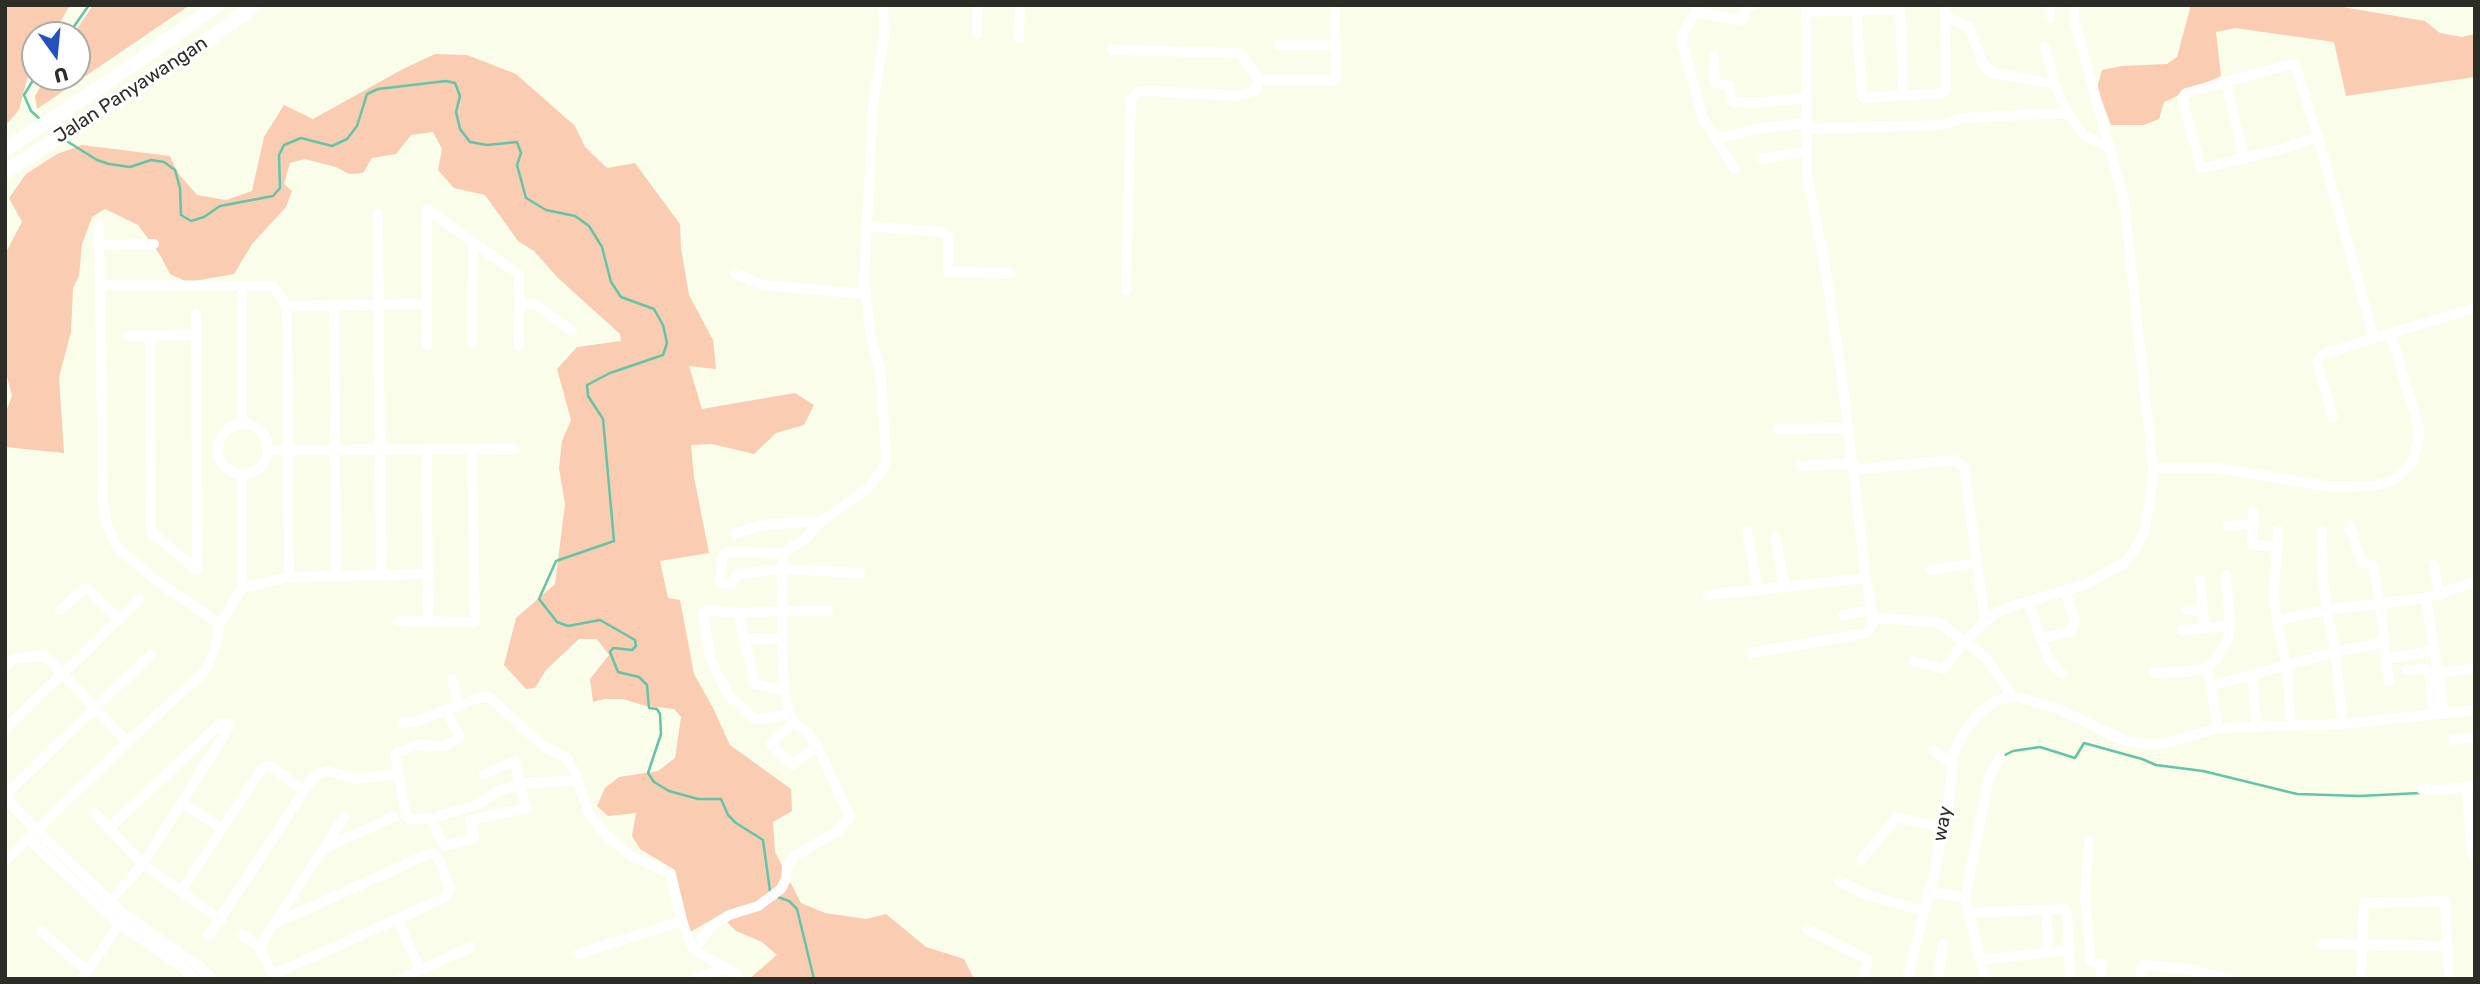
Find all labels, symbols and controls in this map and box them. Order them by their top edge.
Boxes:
north arrow [21,21,91,91]
street label: Jalan Panyawangan [50,32,212,148]
text: U [51,62,71,88]
street label: way [1928,804,1958,844]

